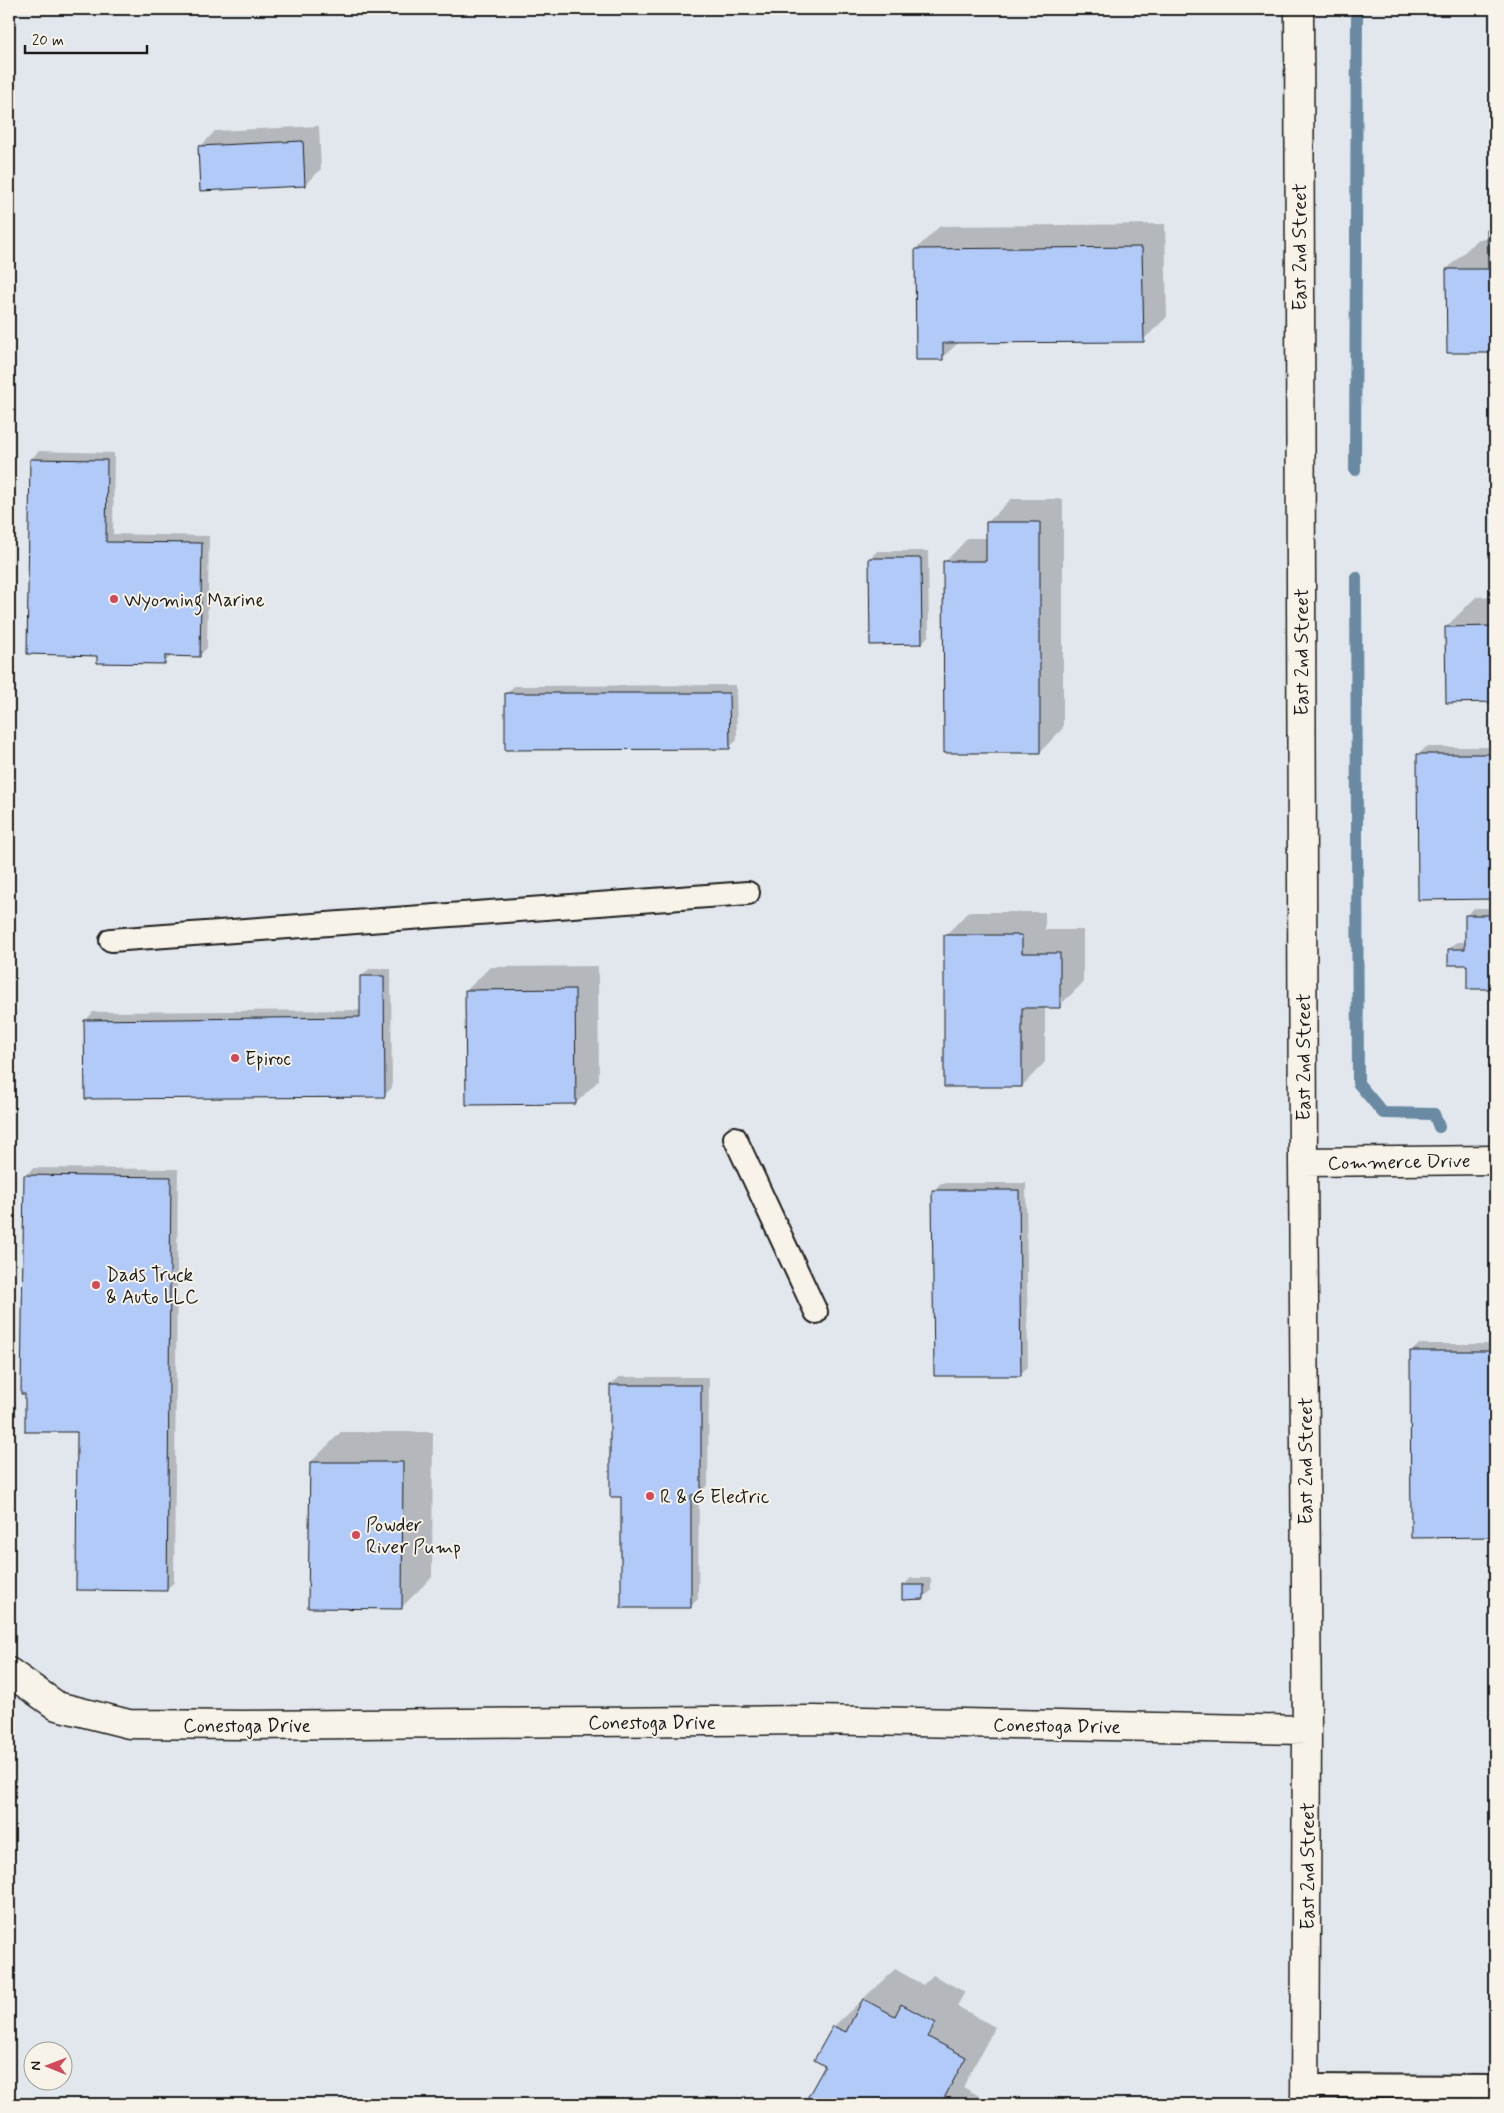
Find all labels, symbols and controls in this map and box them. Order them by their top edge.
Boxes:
scale bar [25,22,148,54]
text: 20 m [32,31,64,51]
street label: East 2nd Street [1288,183,1313,311]
place label: Wyoming Marine [124,588,265,616]
street label: East 2nd Street [1290,588,1315,716]
marker: Wyoming Marine [108,593,120,605]
street label: East 2nd Street [1292,993,1317,1121]
place label: Epiroc [245,1047,291,1072]
marker: Epiroc [229,1052,241,1064]
street label: Commerce Drive [1327,1149,1471,1176]
place label: Dads Truck & Auto LLC [106,1263,199,1310]
marker: Dads Truck & Auto LLC [90,1279,102,1291]
street label: East 2nd Street [1294,1397,1319,1525]
place label: R & G Electric [660,1485,770,1510]
marker: R & G Electric [644,1490,656,1502]
place label: Powder River Pump [366,1513,461,1560]
marker: Powder River Pump [350,1529,362,1541]
street label: Conestoga Drive [588,1711,716,1737]
street label: Conestoga Drive [993,1713,1121,1741]
street label: Conestoga Drive [183,1714,311,1740]
street label: East 2nd Street [1296,1802,1321,1930]
north arrow [22,2040,72,2090]
text: N [27,2061,45,2071]

